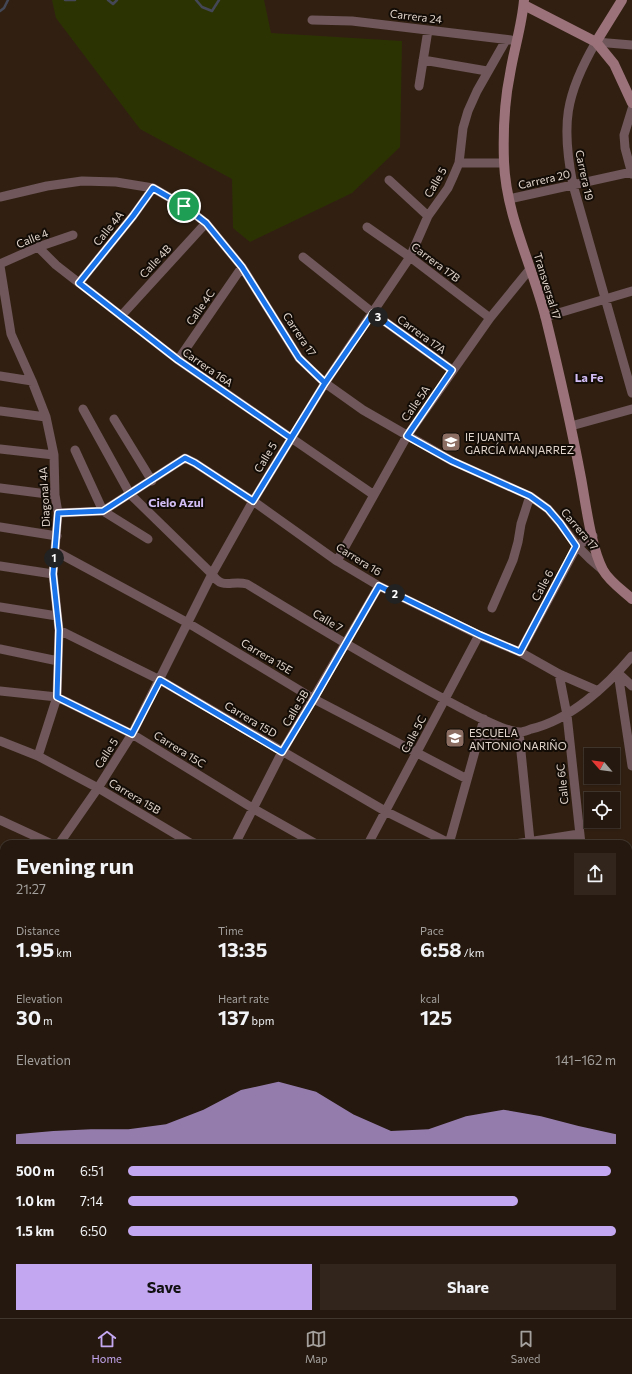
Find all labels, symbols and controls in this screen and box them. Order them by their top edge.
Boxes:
street label: Carrera 24 [389,6,443,26]
street label: Carrera 19 [573,149,597,202]
street label: Calle 5 [421,164,449,200]
street label: Carrera 20 [517,167,571,191]
pin [167,189,201,223]
icon: arrive [173,195,195,217]
street label: Calle 4A [90,208,126,248]
street label: Calle 4 [14,226,50,250]
street label: Carrera 17B [409,240,463,284]
street label: Calle 4B [136,242,174,280]
street label: Transversal 17 [532,251,564,321]
street label: Calle 4C [183,287,217,327]
pin: 3 [368,307,388,327]
street label: Carrera 17 [281,309,320,359]
text: 3 [375,310,381,323]
street label: Carrera 17A [395,312,449,356]
street label: Carrera 16A [180,345,236,389]
district label: La Fe [575,370,603,384]
street label: Calle 5A [398,382,432,423]
place label: IE JUANITA GARCÍA MANJARREZ [465,430,574,457]
school or university icon: IE JUANITA GARCÍA MANJARREZ [440,431,462,453]
street label: Calle 5 [251,439,279,475]
street label: Diagonal 4A [36,466,52,527]
district label: Cielo Azul [148,495,204,509]
street label: Carrera 17 [559,506,601,553]
street label: Carrera 16 [334,540,384,578]
pin: 1 [44,548,64,568]
text: 1 [52,551,56,564]
street label: Calle 6 [528,567,556,603]
pin: 2 [385,584,405,604]
text: 2 [392,587,398,600]
street label: Calle 7 [311,606,345,634]
street label: Carrera 15E [239,636,295,676]
street label: Calle 5B [279,687,311,729]
street label: Carrera 15D [222,698,280,740]
street label: Calle 5C [398,713,428,755]
place label: ESCUELA ANTONIO NARIÑO [469,726,567,752]
school or university icon: ESCUELA ANTONIO NARIÑO [444,727,466,749]
street label: Carrera 15C [152,728,208,770]
street label: Calle 5 [92,736,120,770]
north arrow [584,748,620,784]
map controls [584,748,620,828]
street label: Calle 6C [553,763,571,805]
street label: Carrera 15B [107,776,163,816]
button: locate [584,792,620,828]
text: Evening run [16,852,134,879]
button: share [574,853,616,895]
text: 21:27 [16,881,46,897]
text: Distance [16,924,60,937]
text: Time [218,924,243,937]
text: Pace [420,924,444,937]
text: 1.95 [16,937,54,961]
text: 13:35 [218,937,267,961]
text: 6:58 [420,937,462,961]
text: km [54,946,72,959]
text: /km [462,946,484,959]
text: Elevation [16,992,62,1005]
text: Heart rate [218,992,269,1005]
text: kcal [420,992,440,1005]
text: 30 [16,1005,41,1029]
text: 137 [218,1005,250,1029]
text: 125 [420,1005,452,1029]
text: m [41,1014,53,1027]
text: bpm [250,1014,274,1027]
text: Elevation [16,1052,71,1068]
text: 141–162 m [555,1052,616,1068]
text: 500 m [16,1163,55,1179]
text: 6:51 [80,1163,104,1179]
text: 1.0 km [16,1193,55,1209]
text: 7:14 [80,1193,103,1209]
text: 1.5 km [16,1223,54,1239]
text: 6:50 [80,1223,107,1239]
button: Save [16,1264,312,1310]
button: Share [320,1264,616,1310]
tab: Home [92,1328,122,1365]
tab: Map [305,1328,328,1365]
tab: Saved [511,1328,540,1365]

